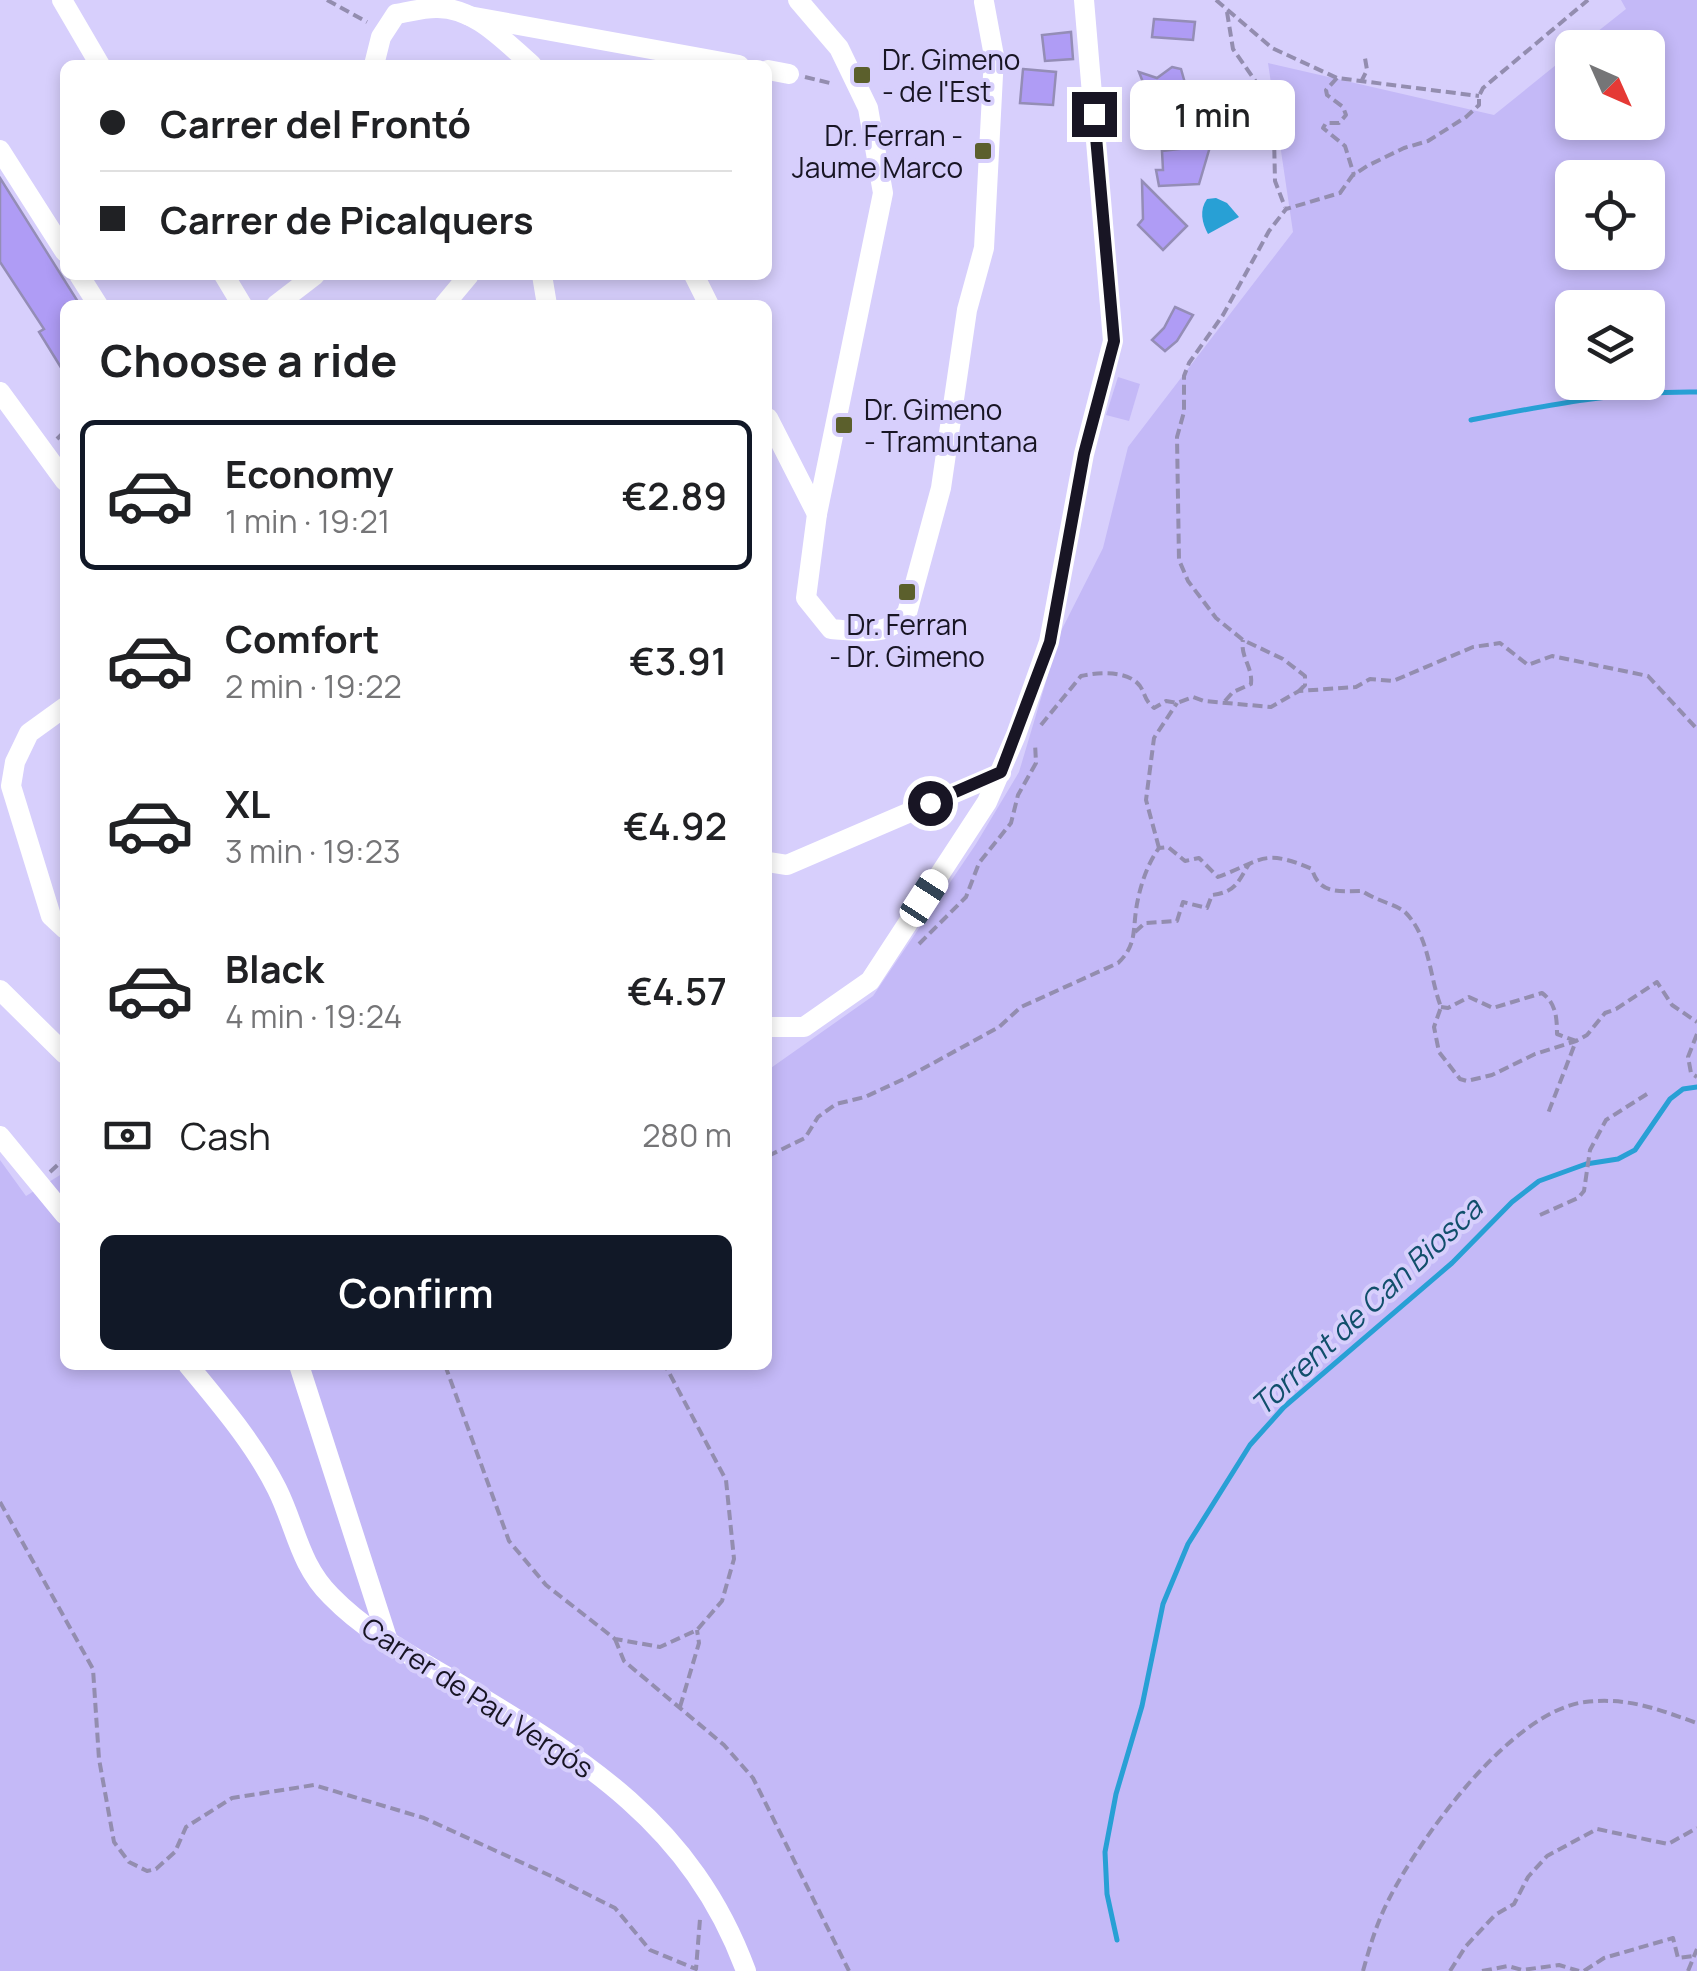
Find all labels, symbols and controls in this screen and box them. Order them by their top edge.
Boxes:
north arrow [1555,30,1665,140]
map controls [1555,30,1665,400]
place label: Dr. Gimeno - de l'Est [882,40,1020,110]
marker: Dr. Gimeno - de l'Est [851,64,873,86]
callout: 1 min [1129,79,1294,149]
route end [1072,92,1117,137]
text: 1 min [1174,93,1251,137]
text: Carrer del Frontó [160,97,471,149]
place label: Dr. Ferran - Jaume Marco [792,116,963,186]
marker: Dr. Ferran - Jaume Marco [972,140,994,162]
button: locate [1555,160,1665,270]
text: Carrer de Picalquers [160,193,534,245]
button: layers [1555,290,1665,400]
text: Choose a ride [100,329,397,391]
place label: Dr. Gimeno - Tramuntana [864,390,1038,460]
marker: Dr. Gimeno - Tramuntana [833,414,855,436]
text: Economy [225,447,394,499]
icon: car [105,450,195,540]
text: €2.89 [622,469,727,521]
text: 1 min · 19:21 [225,499,390,543]
marker: Dr. Ferran - Dr. Gimeno [896,581,918,603]
place label: Dr. Ferran - Dr. Gimeno [829,605,985,675]
text: Comfort [225,612,379,664]
icon: car [105,615,195,705]
text: €3.91 [629,634,727,686]
text: 2 min · 19:22 [225,664,402,708]
text: XL [225,777,270,829]
icon: car [105,780,195,870]
route start [908,781,953,826]
text: €4.92 [623,799,727,851]
text: 3 min · 19:23 [225,829,401,873]
car [895,865,953,931]
text: Black [225,942,324,994]
icon: car [105,945,195,1035]
text: €4.57 [627,964,727,1016]
text: 4 min · 19:24 [225,994,402,1038]
icon: cash [100,1108,155,1163]
text: Cash [180,1109,271,1161]
text: 280 m [642,1113,732,1157]
water label: Torrent de Can Biosca [1241,1187,1492,1424]
button: Confirm [100,1235,732,1350]
street label: Carrer de Pau Vergós [355,1608,601,1786]

